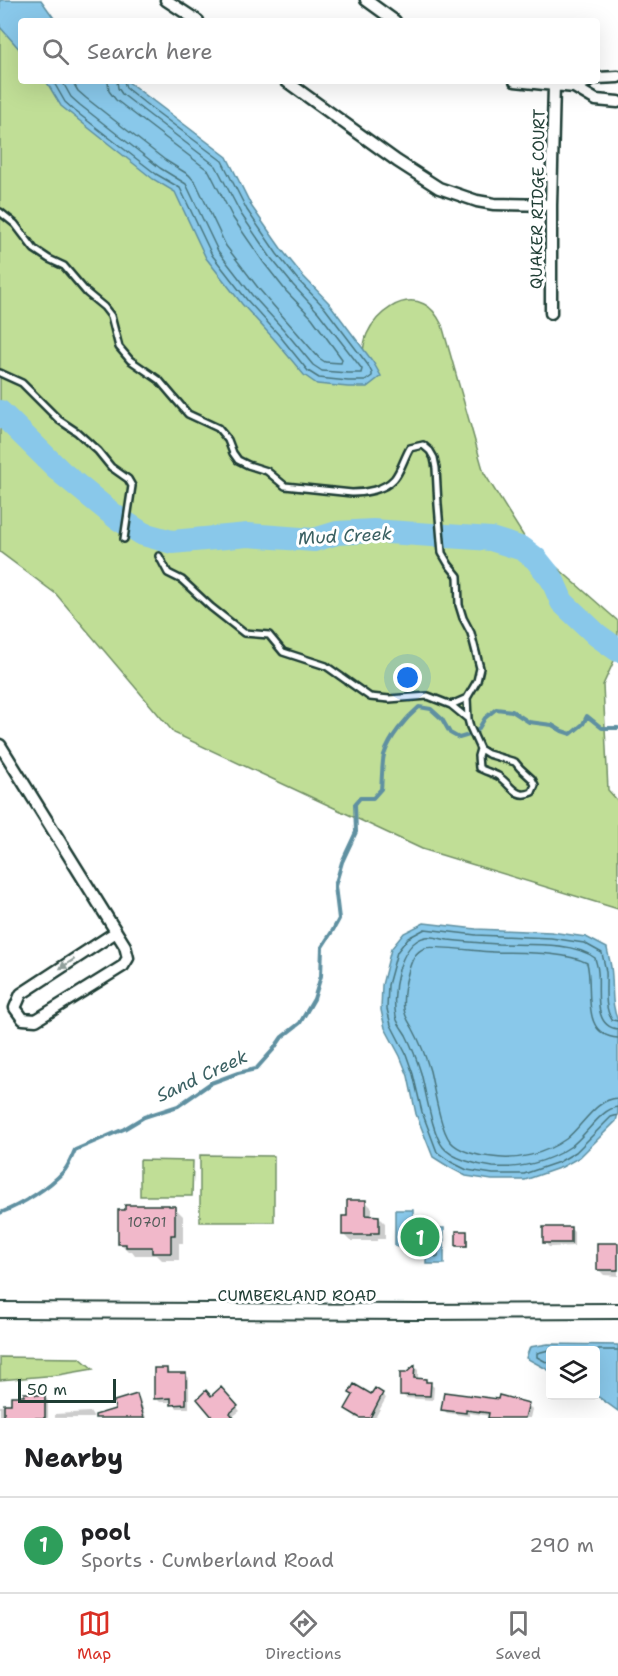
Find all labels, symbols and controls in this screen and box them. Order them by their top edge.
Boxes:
search box [18,18,600,84]
icon: search [39,35,72,68]
text: Search here [87,37,213,66]
street label: QUAKER RIDGE COURT [525,109,550,289]
water label: Mud Creek [297,522,393,550]
your location [393,663,422,692]
one-way arrow [59,958,75,969]
water label: Sand Creek [152,1044,252,1108]
house number: 10701 [127,1213,167,1231]
pin: 1 [400,1214,440,1260]
street label: CUMBERLAND ROAD [218,1285,376,1306]
map controls [546,1346,600,1400]
button: layers [546,1346,600,1400]
scale bar [18,1376,116,1404]
text: 50 m [27,1379,67,1400]
text: Nearby [24,1440,123,1475]
text: pool [81,1518,131,1547]
text: 1 [39,1532,48,1558]
text: 290 m [529,1532,594,1558]
text: Sports · Cumberland Road [81,1547,334,1573]
tab: Map [77,1607,111,1664]
tab: Directions [265,1607,342,1664]
tab: Saved [496,1607,541,1664]

